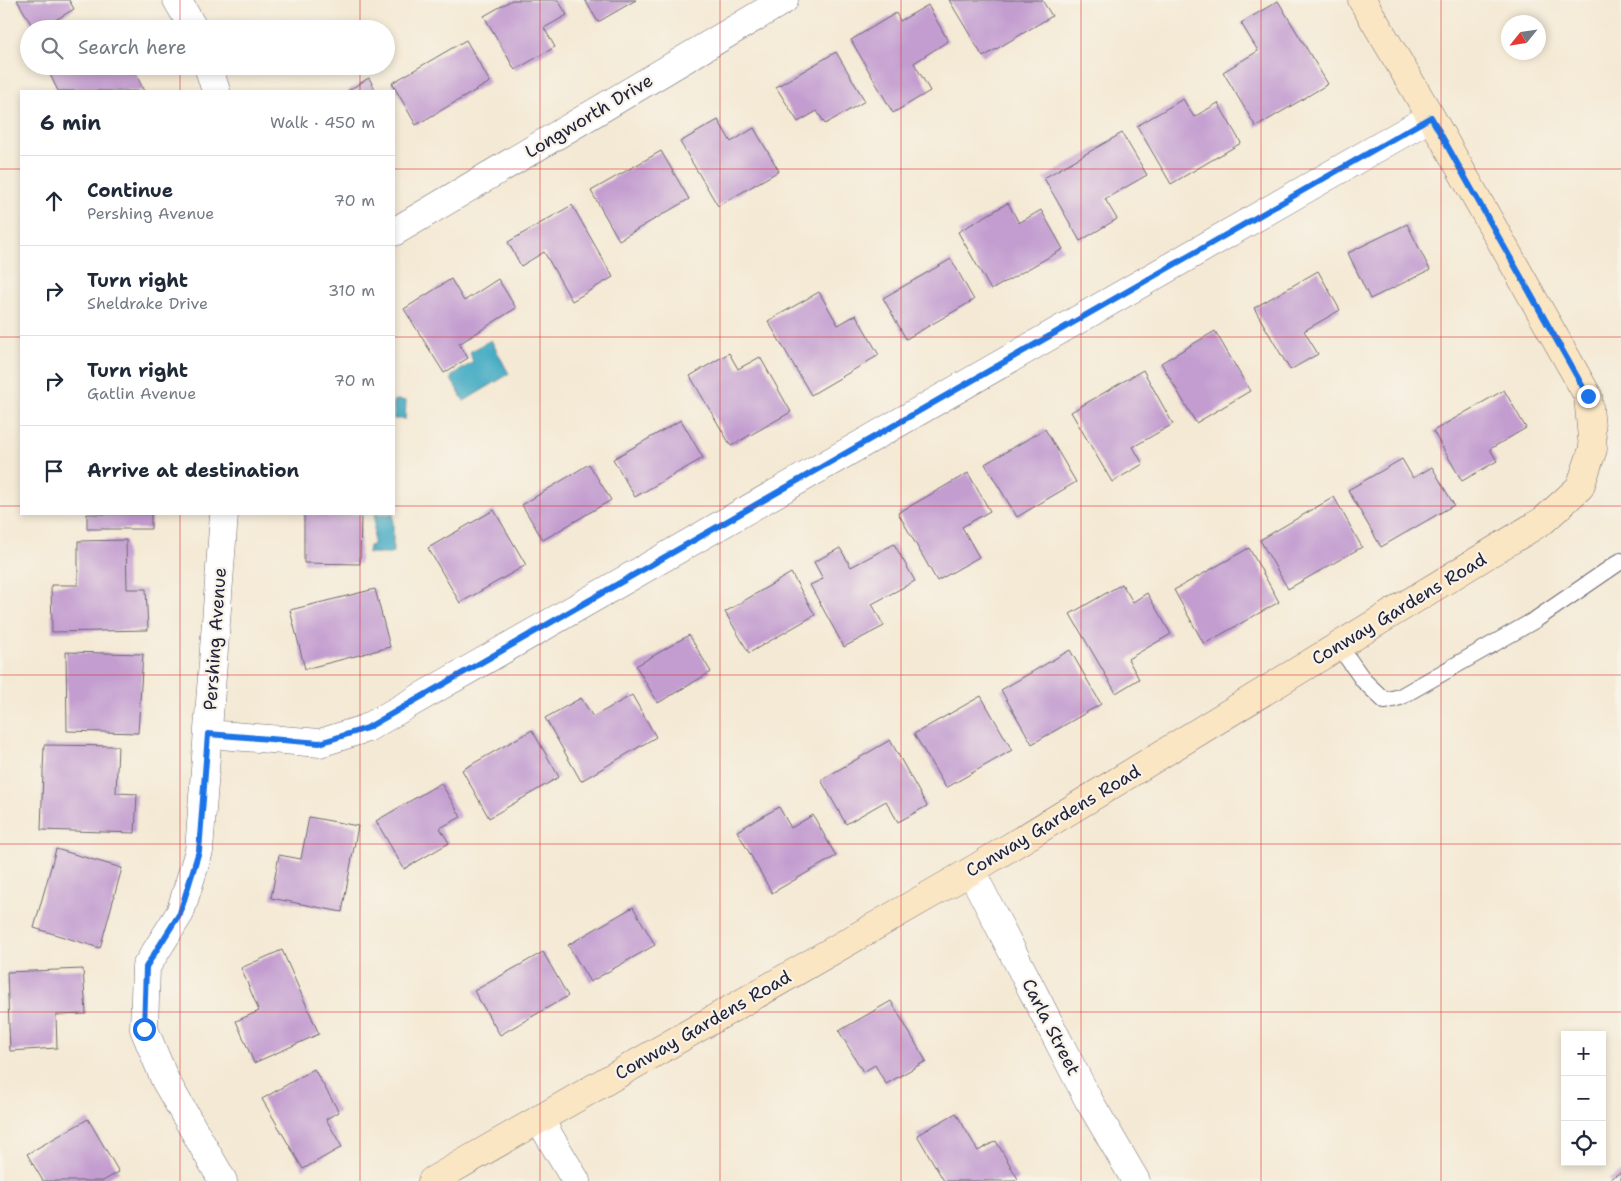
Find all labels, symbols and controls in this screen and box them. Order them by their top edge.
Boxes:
north arrow [1501,15,1546,60]
search box [20,20,395,75]
icon: search [38,34,66,62]
text: Search here [78,35,187,60]
street label: Longworth Drive [521,68,657,164]
text: 6 min [40,109,101,137]
text: Walk · 450 m [270,112,375,133]
text: Continue [87,178,173,203]
icon: ahead [40,187,68,215]
text: 70 m [334,190,375,211]
text: Pershing Avenue [87,203,214,224]
text: Turn right [87,268,188,293]
icon: right [40,277,68,305]
text: 310 m [328,280,375,301]
text: Sheldrake Drive [87,293,208,314]
text: Turn right [87,358,188,383]
icon: right [40,367,68,395]
text: 70 m [334,370,375,391]
text: Gatlin Avenue [87,383,196,404]
route end [1577,385,1600,408]
icon: arrive [40,457,68,485]
text: Arrive at destination [87,458,299,483]
street label: Conway Gardens Road [1307,547,1491,671]
street label: Pershing Avenue [198,567,232,711]
street label: Conway Gardens Road [961,759,1145,883]
street label: Conway Gardens Road [610,965,796,1085]
street label: Carla Street [1016,975,1086,1080]
route start [133,1018,156,1041]
map controls [1561,1031,1606,1166]
button: + [1561,1031,1606,1076]
button: − [1561,1076,1606,1121]
button: locate [1561,1121,1606,1166]

